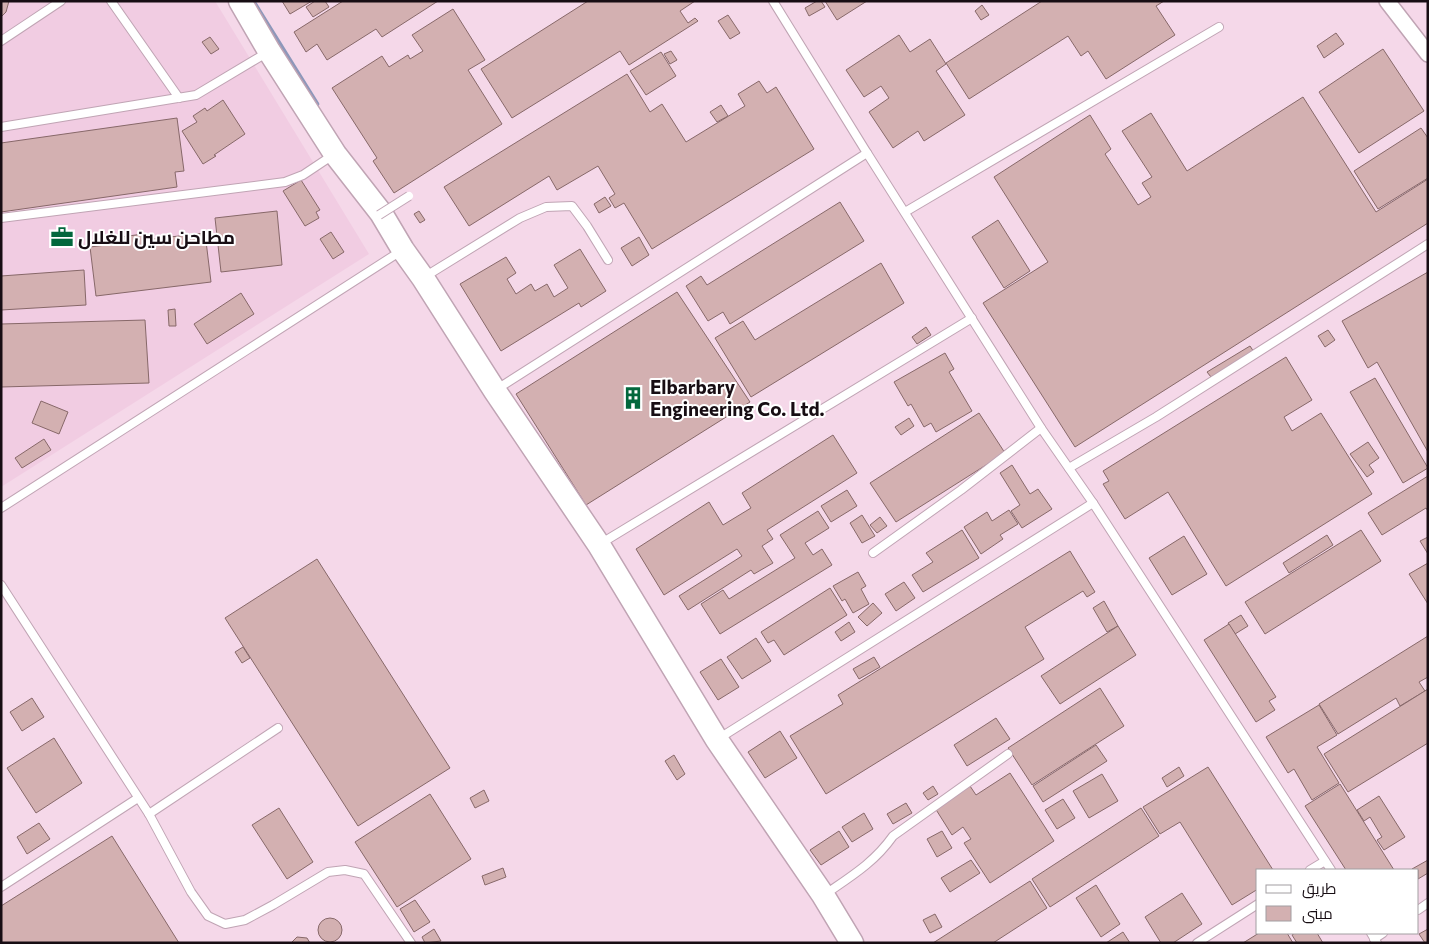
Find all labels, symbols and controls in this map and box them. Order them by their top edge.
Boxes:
office icon: مطاحن سين للغلال [49,224,75,250]
place label: مطاحن سين للغلال [78,225,235,250]
place label: Elbarbary Engineering Co. Ltd. [650,375,825,420]
building icon: Elbarbary Engineering Co. Ltd. [620,385,646,411]
legend [1256,869,1419,934]
text: طريق [1302,879,1336,899]
text: مبنى [1302,904,1333,924]

